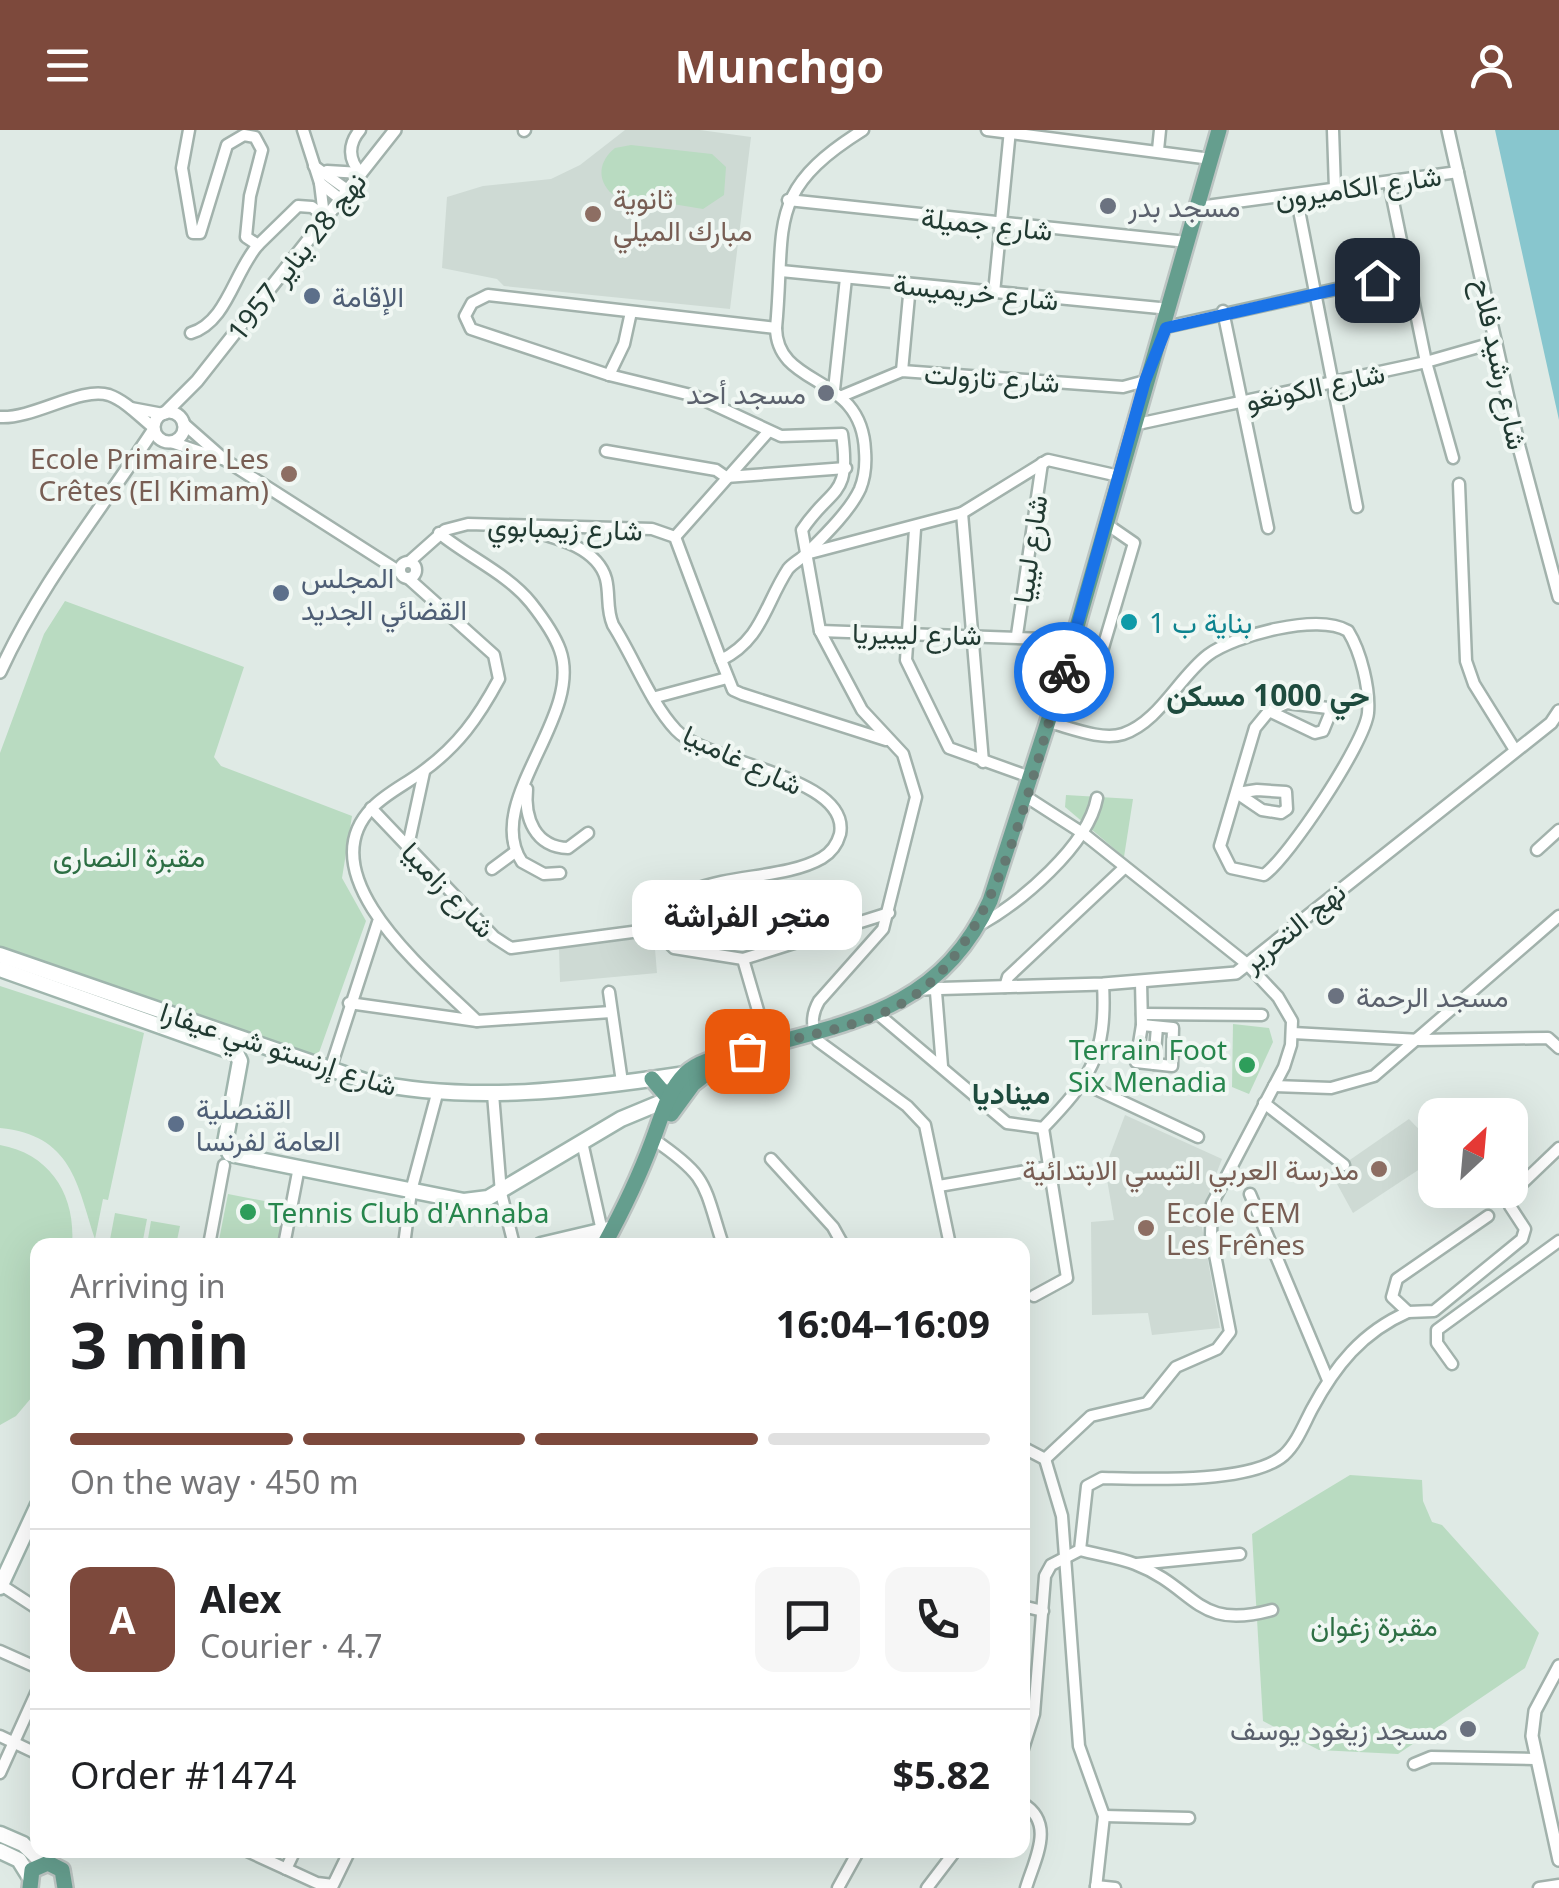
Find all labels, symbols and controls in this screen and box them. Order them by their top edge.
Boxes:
text: Munchgo [675,35,884,96]
icon: menu [40,38,95,93]
icon: person [1464,38,1519,93]
street label: شارع الكاميرون [1272,156,1444,217]
street label: نهج 28 يناير 1957 [218,163,376,350]
place label: ثانوية مبارك الميلي [613,179,752,254]
place label: مسجد بدر [1127,187,1241,225]
marker: مسجد بدر [1097,195,1119,217]
street label: شارع جميلة [919,197,1055,250]
marker: ثانوية مبارك الميلي [582,203,604,225]
pin [1335,238,1420,323]
icon: home [1350,253,1405,308]
street label: شارع خريميسة [891,263,1061,320]
street label: شارع رشيد فلاح [1463,275,1538,453]
place label: الإقامة [332,277,404,316]
marker: الإقامة [301,285,323,307]
street label: شارع تازولت [923,353,1061,402]
street label: شارع الكونغو [1242,353,1388,420]
place label: مسجد أحد [686,374,806,412]
marker: مسجد أحد [815,382,837,404]
place label: Ecole Primaire Les Crêtes (El Kimam) [30,439,269,509]
marker: Ecole Primaire Les Crêtes (El Kimam) [278,463,300,485]
street label: شارع ليبيا [1003,492,1056,606]
street label: شارع زيمبابوي [486,505,643,554]
place label: المجلس القضائي الجديد [301,558,467,633]
marker: المجلس القضائي الجديد [270,582,292,604]
place label: بناية ب 1 [1149,603,1252,641]
marker: بناية ب 1 [1118,611,1140,633]
street label: شارع ليبيريا [852,613,982,654]
courier [1014,622,1114,722]
icon: bike [1037,645,1092,700]
district label: حي 1000 مسكن [1166,674,1370,721]
street label: شارع غامبيا [677,715,809,804]
street label: شارع زامبيا [393,833,504,946]
park label: مقبرة النصارى [53,837,205,875]
street label: نهج التحرير [1232,872,1354,982]
callout: متجر الفراشة [632,881,862,951]
text: متجر الفراشة [664,893,830,936]
place label: مسجد الرحمة [1356,977,1508,1015]
marker: مسجد الرحمة [1325,985,1347,1007]
street label: شارع إرنستو شي عيفارا [154,992,402,1109]
pin [705,1009,790,1094]
icon: bag [720,1024,775,1079]
place label: Terrain Foot Six Menadia [1068,1030,1227,1100]
marker: Terrain Foot Six Menadia [1236,1054,1258,1076]
district label: ميناديا [972,1072,1050,1113]
place label: القنصلية العامة لفرنسا [196,1089,341,1159]
north arrow [1418,1098,1528,1208]
map controls [1418,1098,1528,1208]
marker: القنصلية العامة لفرنسا [165,1113,187,1135]
place label: مدرسة العربي التبسي الابتدائية [1022,1150,1359,1193]
marker: مدرسة العربي التبسي الابتدائية [1368,1158,1390,1180]
place label: Tennis Club d'Annaba [268,1193,549,1231]
place label: Ecole CEM Les Frênes [1166,1193,1305,1263]
marker: Tennis Club d'Annaba [237,1201,259,1223]
marker: Ecole CEM Les Frênes [1135,1217,1157,1239]
text: Arriving in [70,1264,225,1307]
text: 16:04–16:09 [776,1297,990,1349]
text: 3 min [70,1300,249,1388]
text: On the way · 450 m [70,1460,359,1503]
button: chat [755,1567,860,1672]
button: phone [885,1567,990,1672]
text: Alex [200,1572,282,1624]
text: A [109,1593,136,1645]
park label: مقبرة زغوان [1310,1606,1438,1644]
text: Courier · 4.7 [200,1624,383,1667]
place label: مسجد زيغود يوسف [1230,1710,1448,1748]
marker: مسجد زيغود يوسف [1457,1718,1479,1740]
text: Order #1474 [70,1748,296,1800]
text: $5.82 [892,1748,990,1800]

